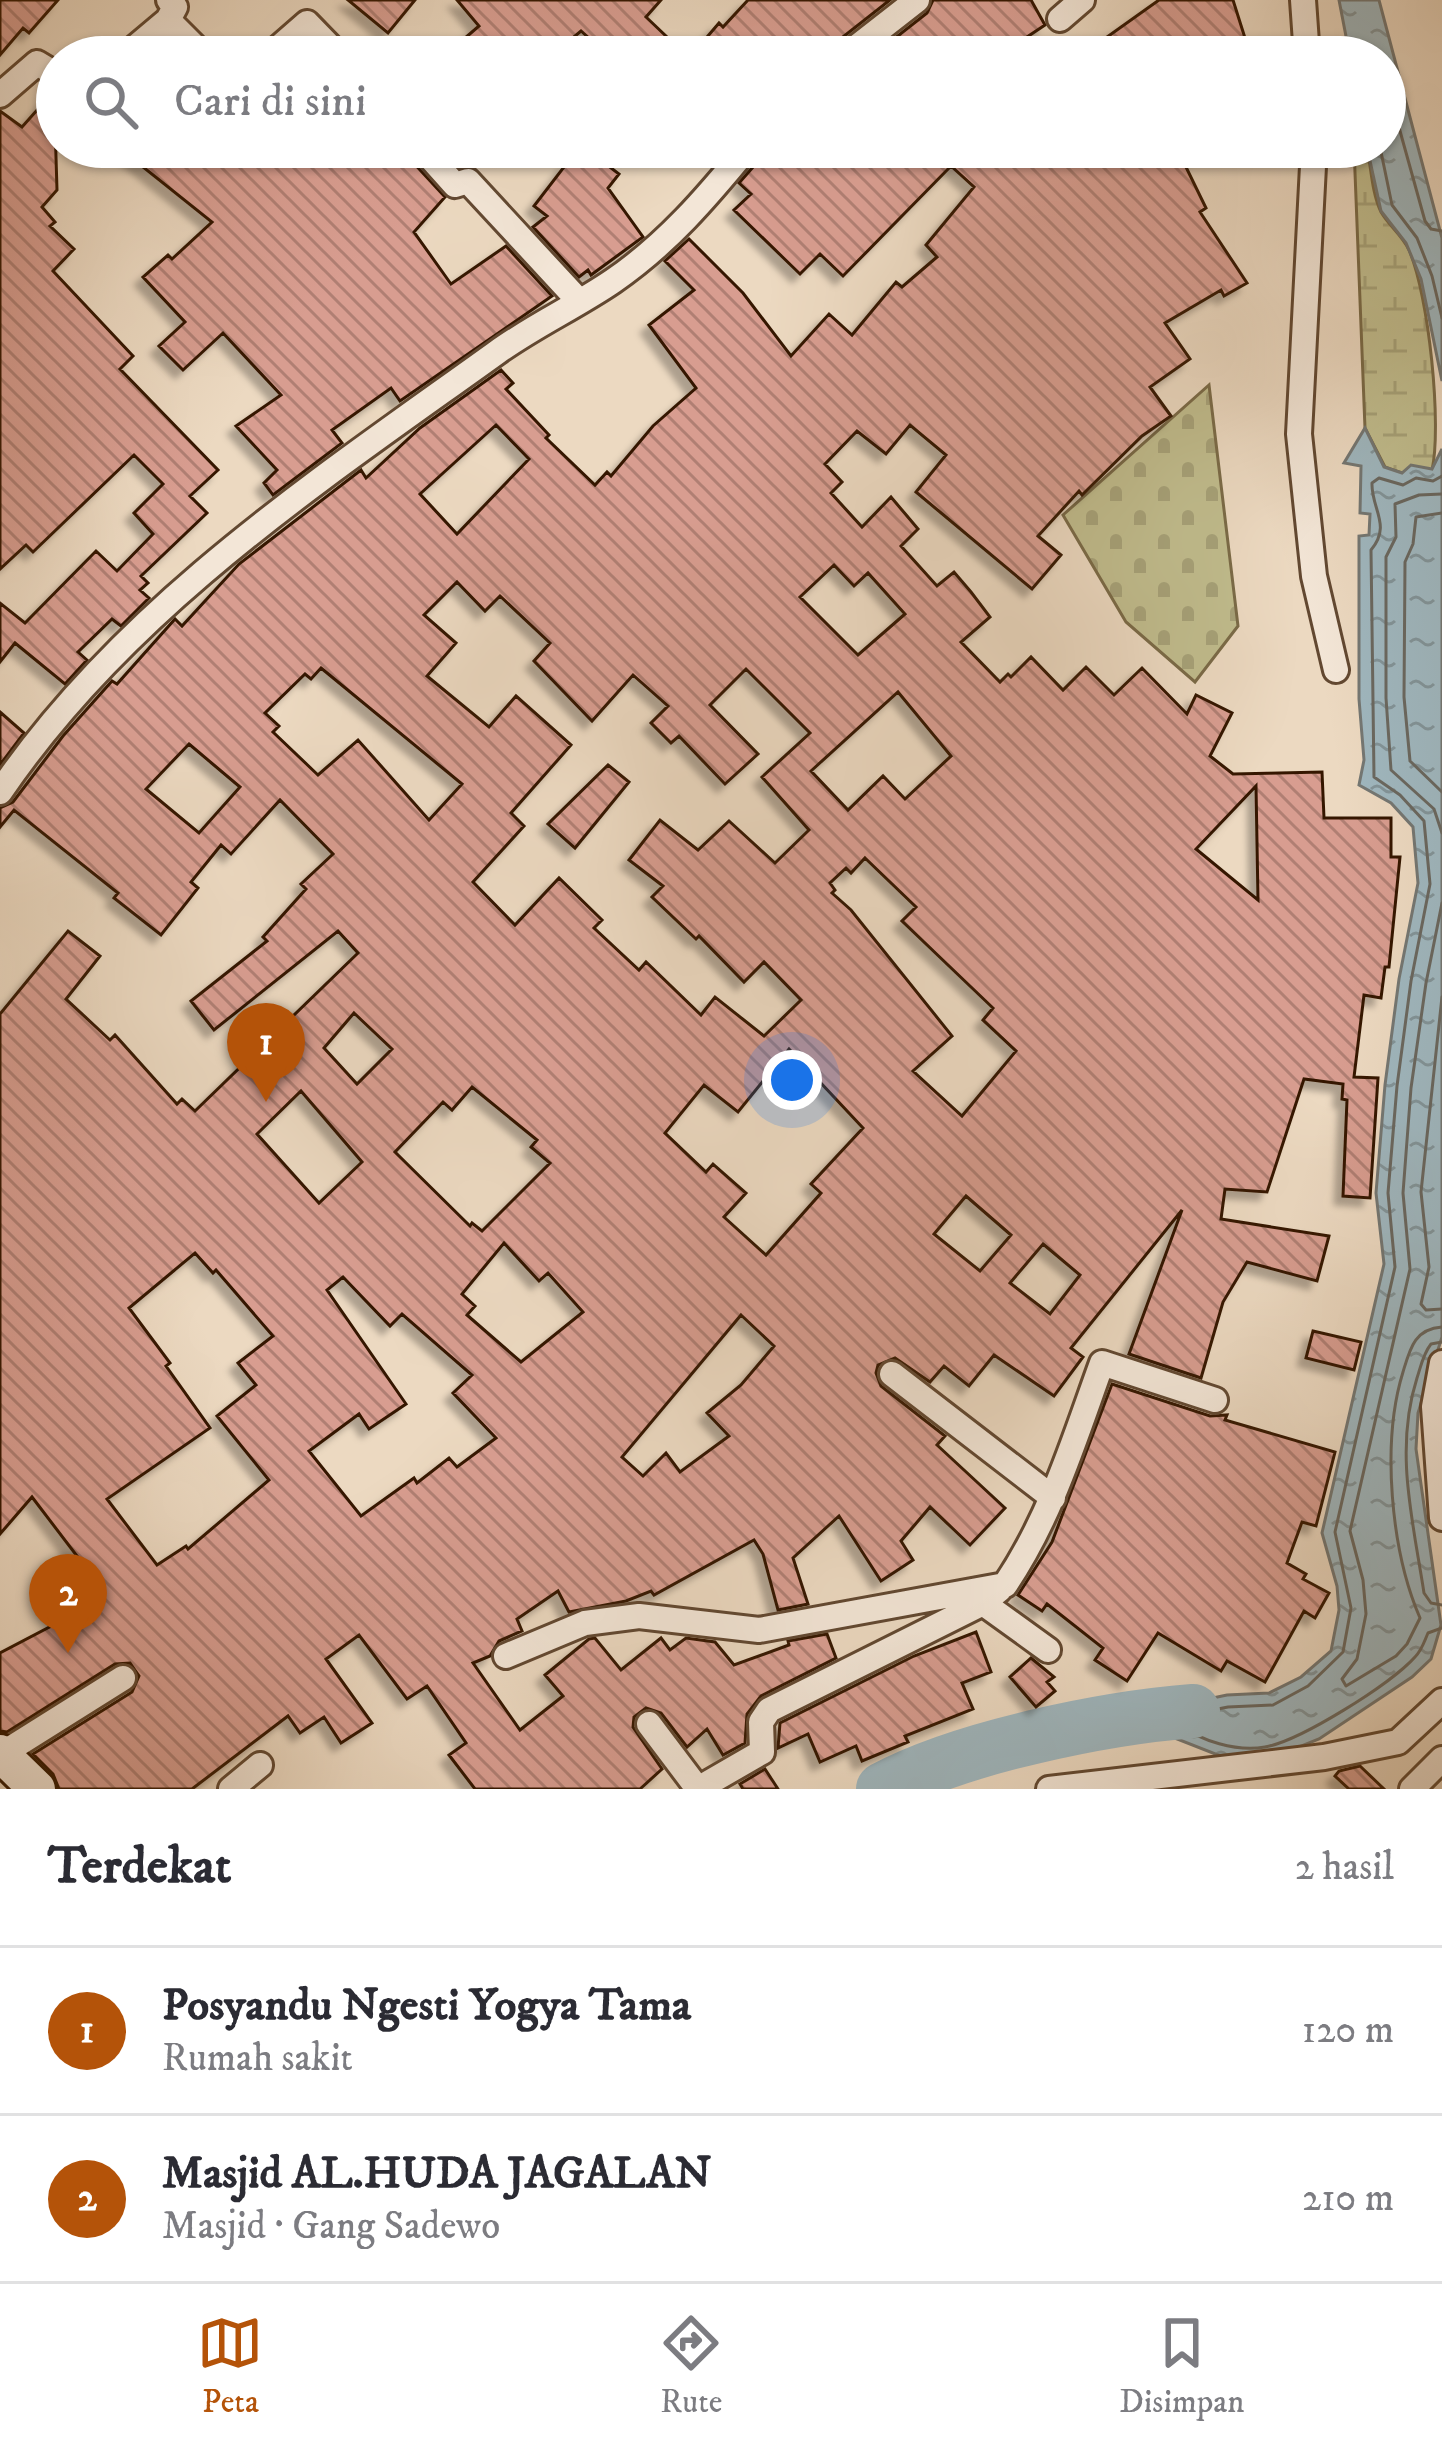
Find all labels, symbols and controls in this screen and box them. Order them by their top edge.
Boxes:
search box [36,36,1406,168]
icon: search [78,69,144,135]
text: Cari di sini [174,74,366,130]
pin: 1 [227,1003,305,1102]
your location [762,1050,822,1110]
pin: 2 [29,1554,107,1653]
text: Terdekat [48,1835,231,1899]
text: 2 hasil [1295,1843,1394,1892]
text: Posyandu Ngesti Yogya Tama [162,1978,691,2034]
text: 1 [80,2006,94,2055]
text: 120 m [1302,2006,1394,2055]
text: Rumah sakit [162,2034,353,2083]
text: Masjid AL.HUDA JAGALAN [162,2146,712,2202]
text: 2 [77,2174,97,2223]
text: 210 m [1302,2174,1394,2223]
text: Masjid · Gang Sadewo [162,2202,500,2251]
tab: Peta [197,2310,263,2423]
tab: Rute [658,2310,724,2423]
tab: Disimpan [1119,2310,1245,2423]

